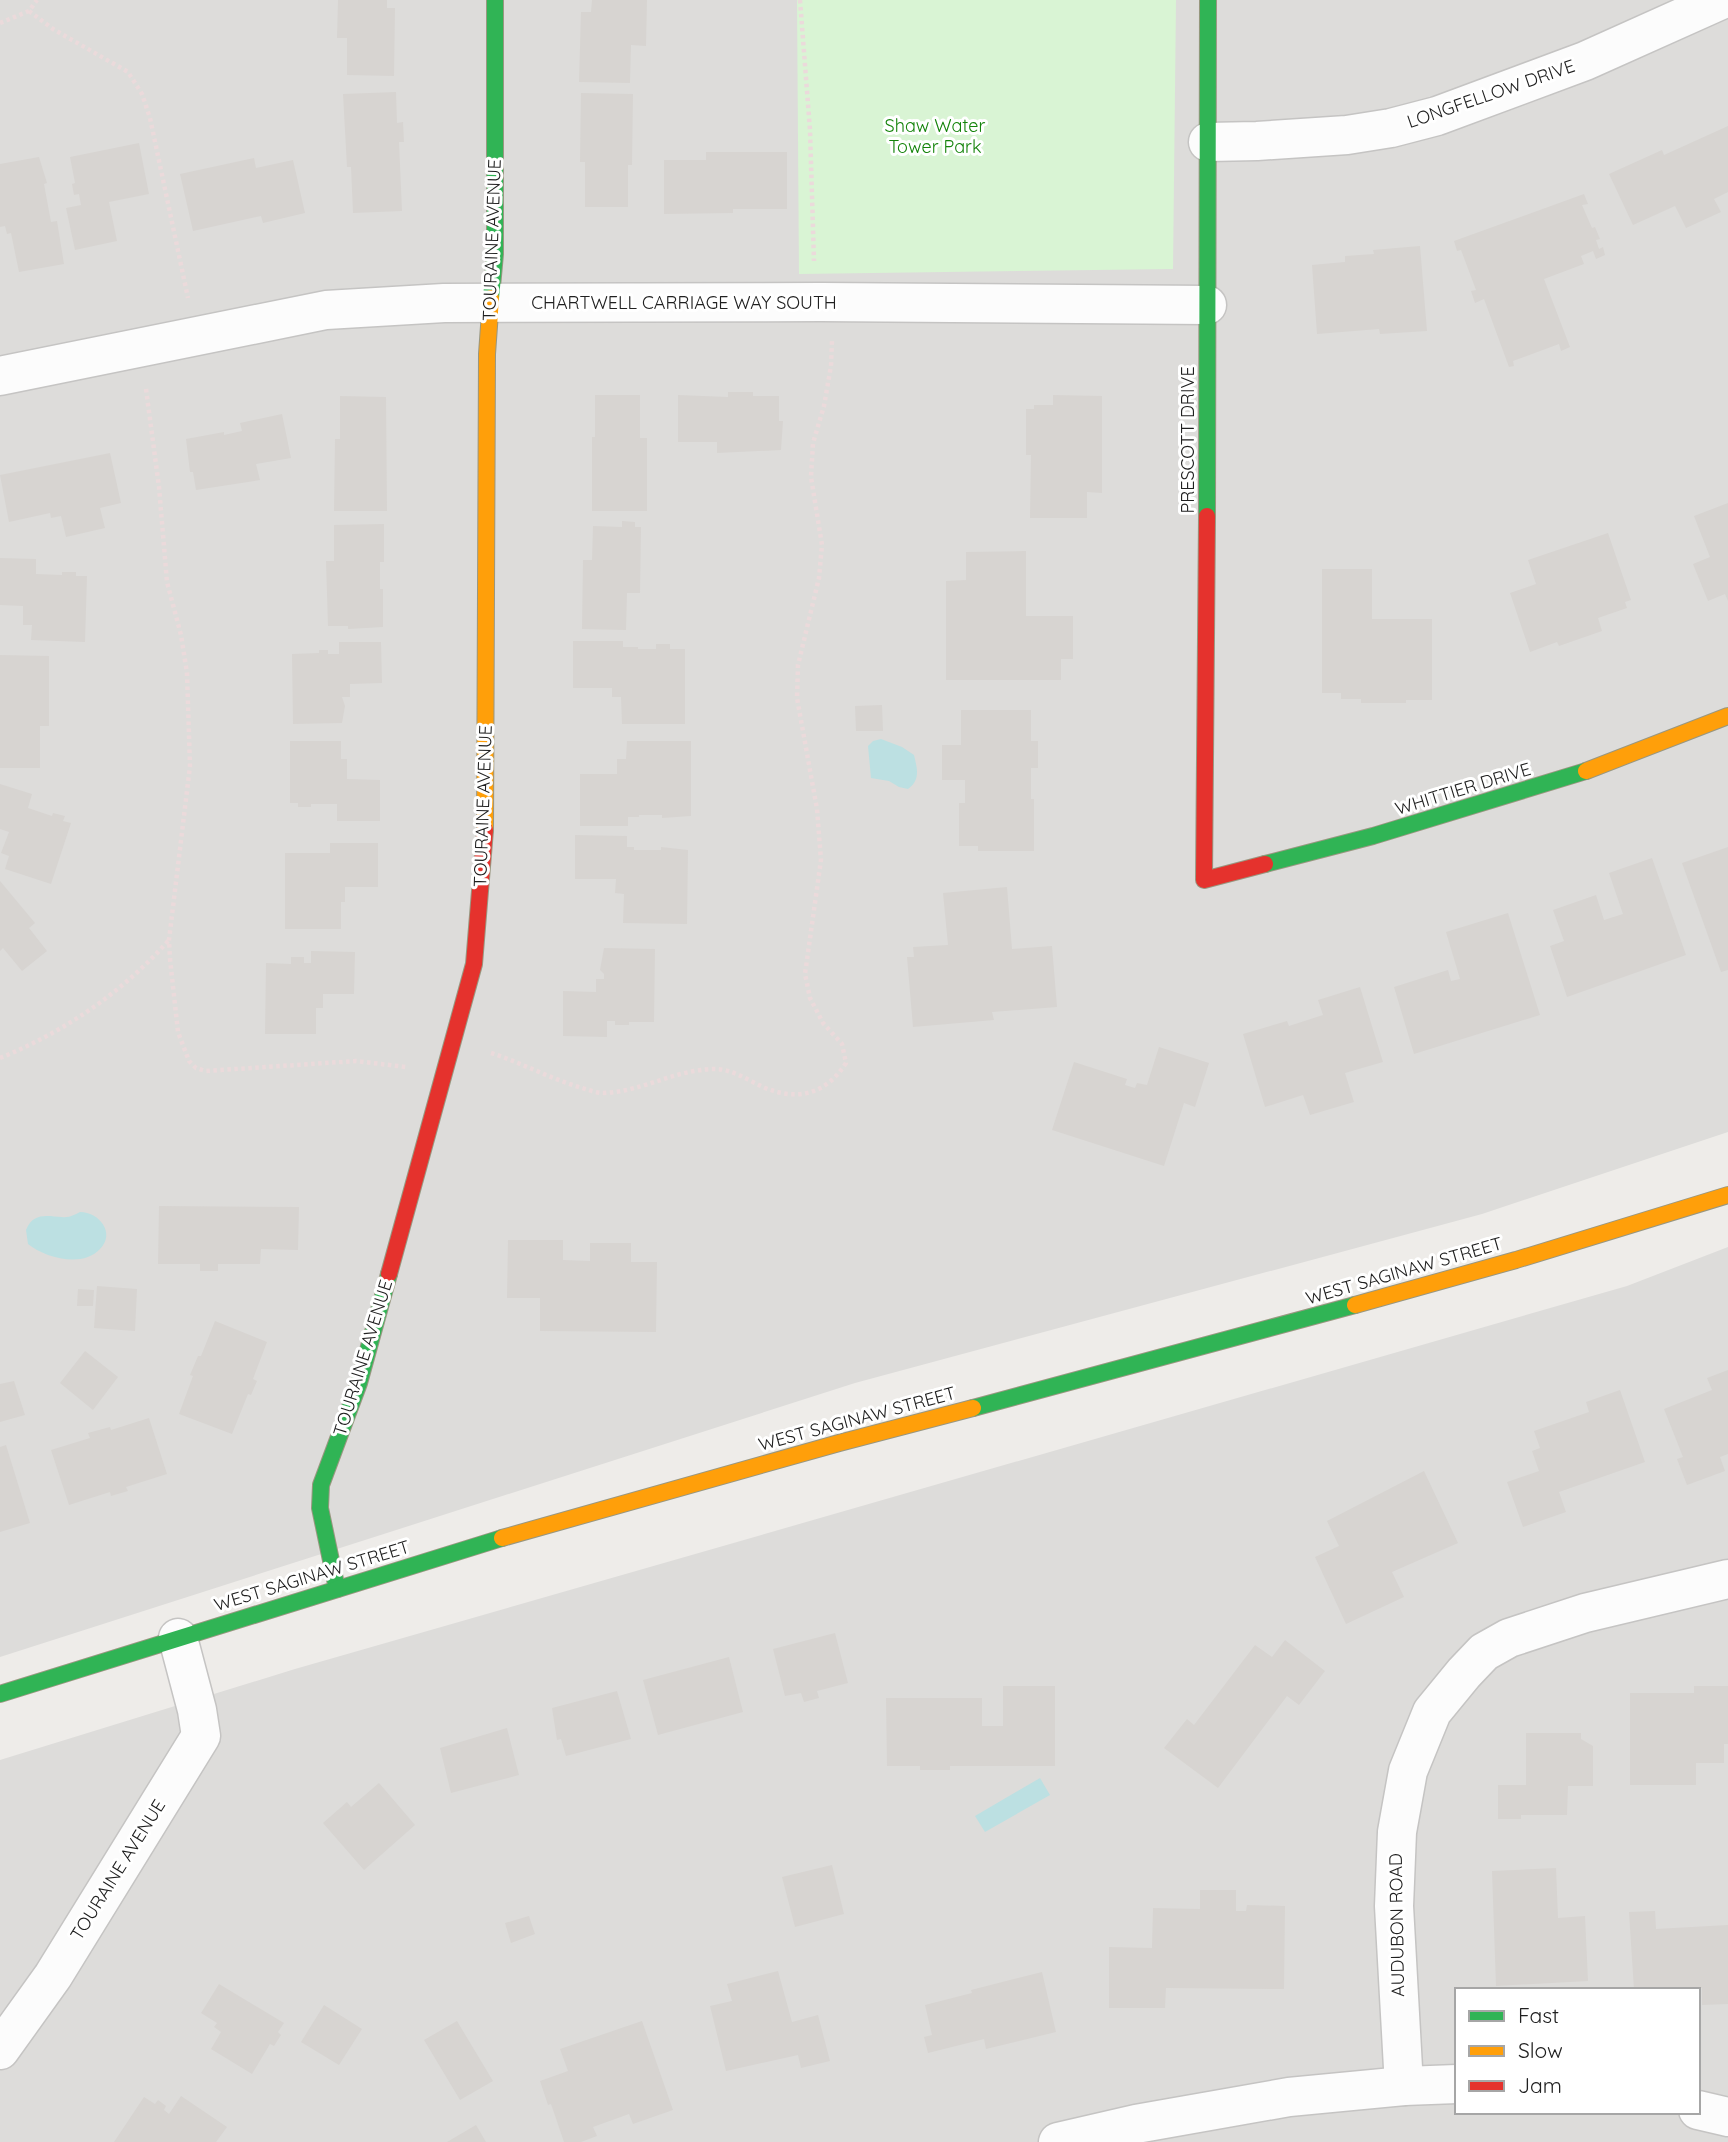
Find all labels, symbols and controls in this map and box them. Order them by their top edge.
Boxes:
street label: LONGFELLOW DRIVE [1404,54,1578,133]
park label: Shaw Water Tower Park [885,114,985,158]
street label: TOURAINE AVENUE [477,159,506,321]
street label: CHARTWELL CARRIAGE WAY SOUTH [531,291,837,314]
street label: PRESCOTT DRIVE [1176,366,1199,514]
street label: TOURAINE AVENUE [468,725,497,887]
street label: WHITTIER DRIVE [1392,757,1533,820]
street label: WEST SAGINAW STREET [1303,1231,1505,1310]
street label: TOURAINE AVENUE [328,1277,397,1439]
street label: WEST SAGINAW STREET [756,1381,958,1456]
street label: WEST SAGINAW STREET [211,1535,413,1616]
street label: TOURAINE AVENUE [65,1795,170,1944]
street label: AUDUBON ROAD [1384,1853,1409,1997]
legend [1455,1988,1700,2114]
text: Fast [1518,2002,1559,2028]
text: Slow [1518,2037,1563,2063]
text: Jam [1518,2072,1562,2098]

